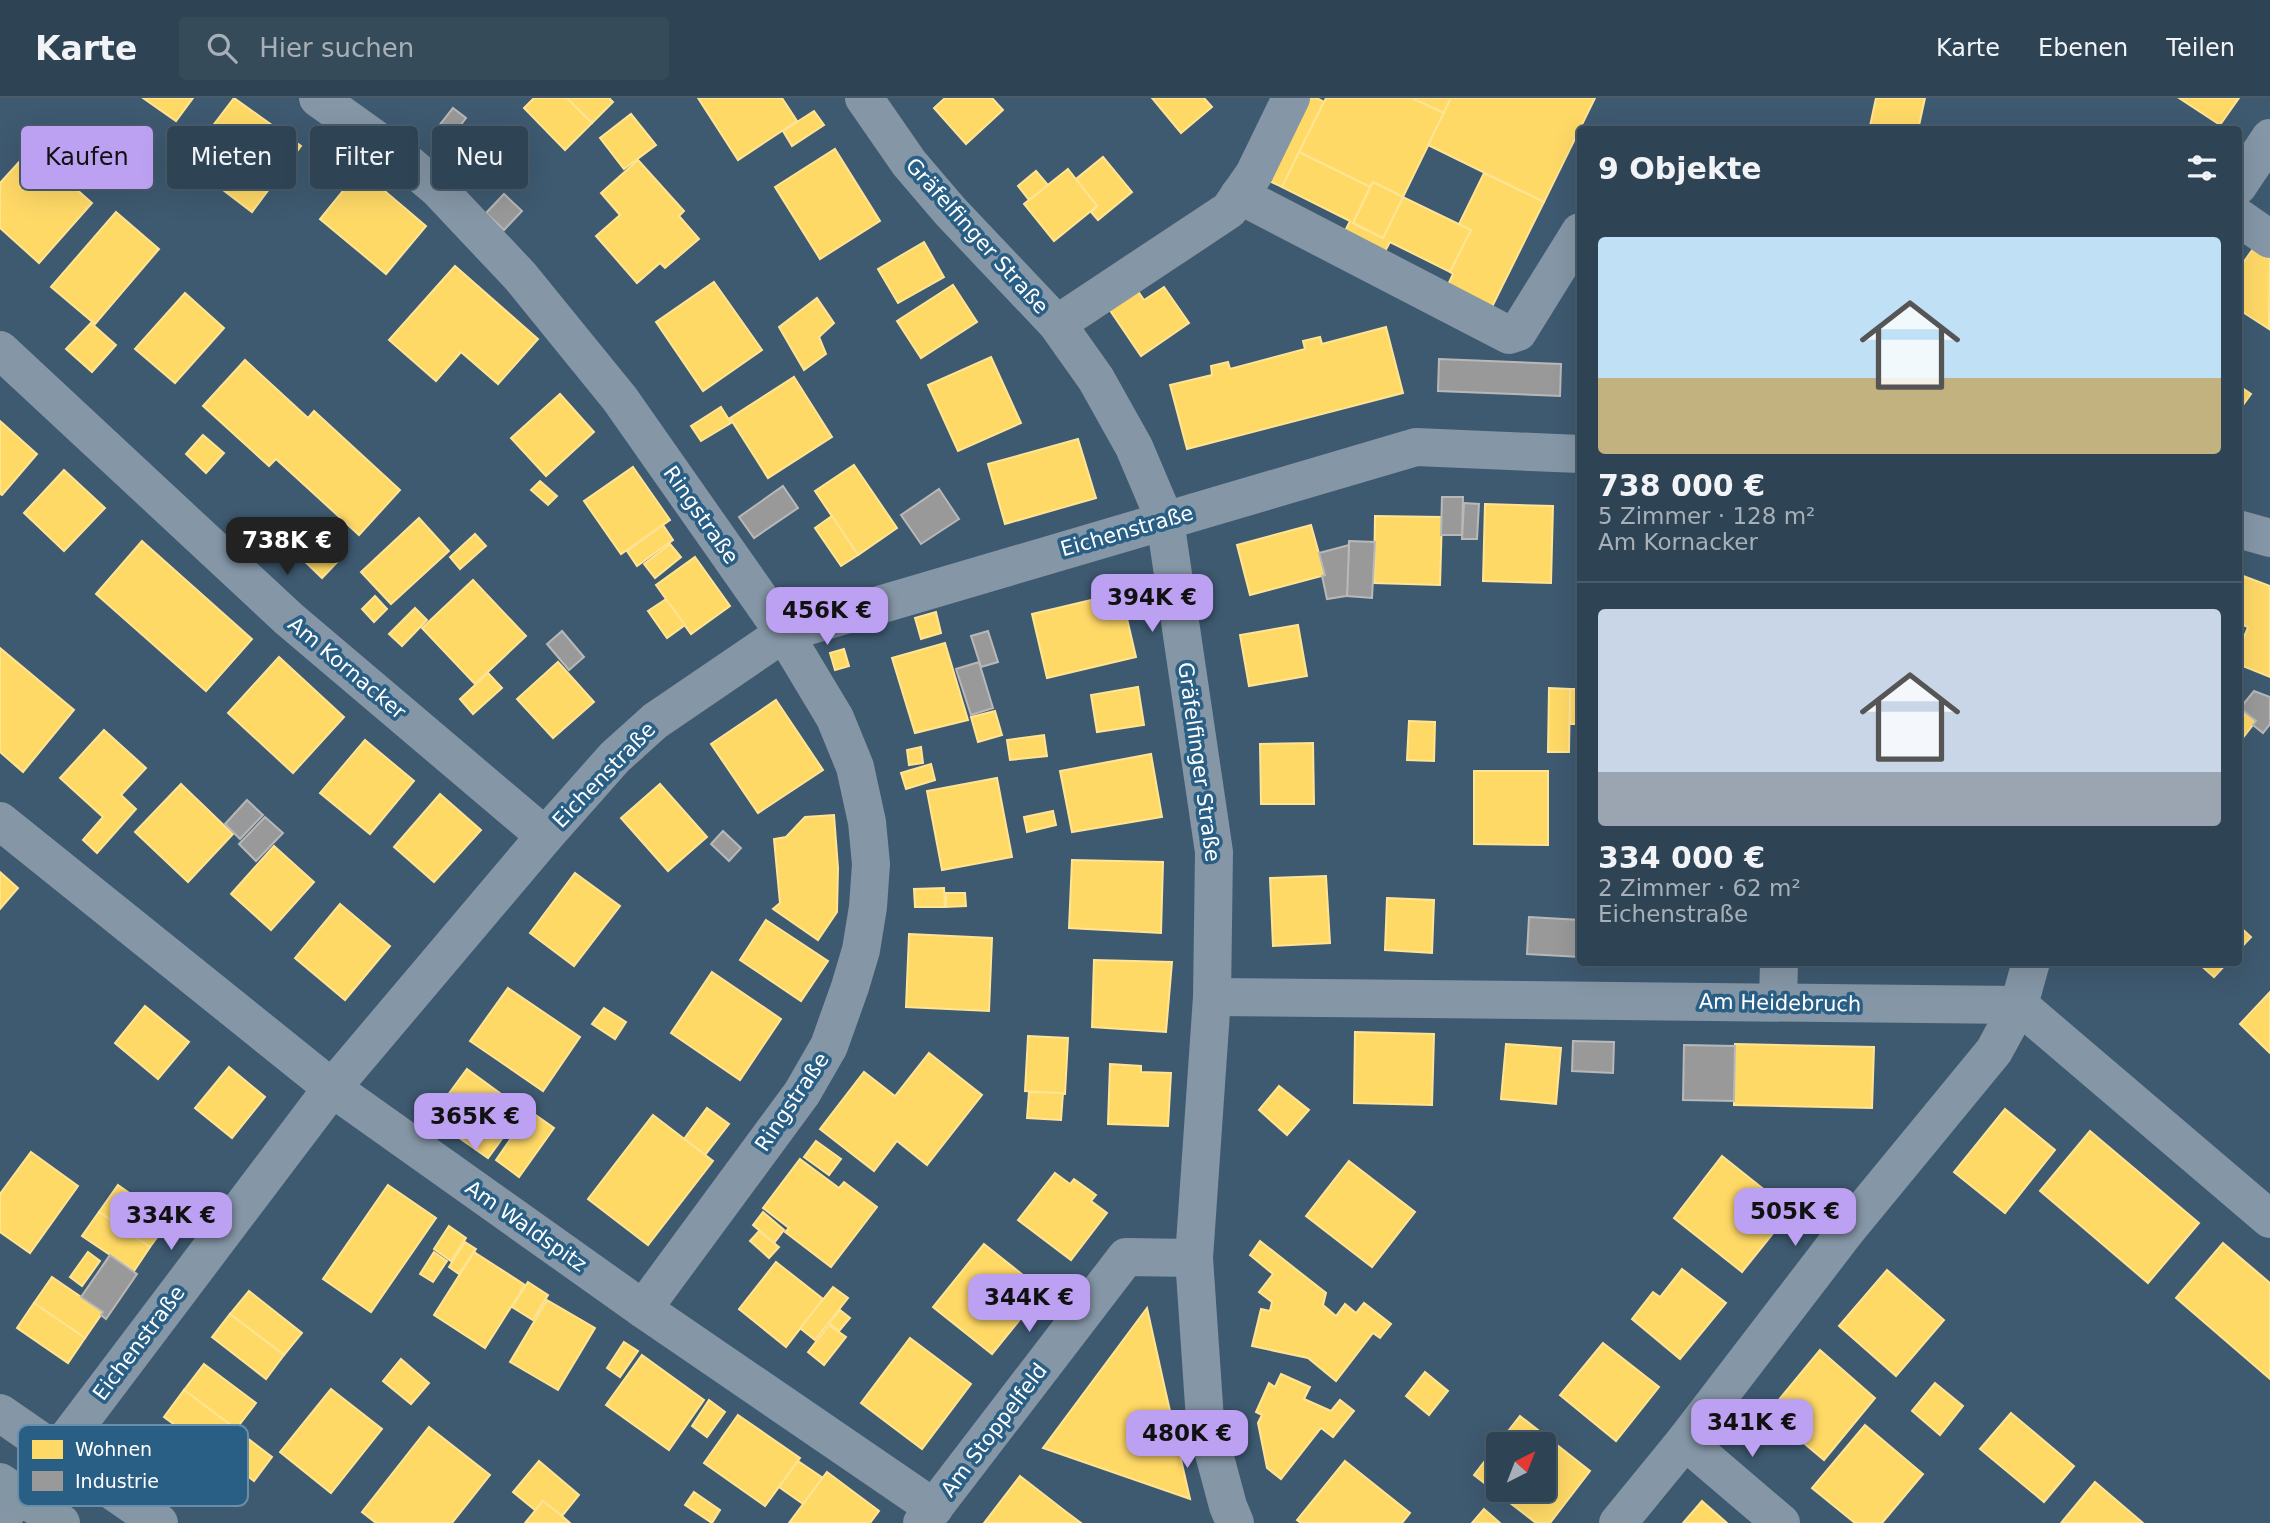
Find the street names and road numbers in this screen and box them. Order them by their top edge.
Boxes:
street label: Gräfelfinger Straße [901,153,1053,319]
street label: Ringstraße [659,461,743,569]
street label: Eichenstraße [1058,501,1196,561]
street label: Am Kornacker [283,612,411,724]
street label: Gräfelfinger Straße [1173,661,1225,863]
street label: Eichenstraße [548,717,660,833]
street label: Am Heidebruch [1699,990,1861,1016]
street label: Ringstraße [750,1048,834,1156]
street label: Am Waldspitz [461,1175,591,1277]
street label: Eichenstraße [88,1281,190,1405]
street label: Am Stoppelfeld [936,1359,1052,1501]

